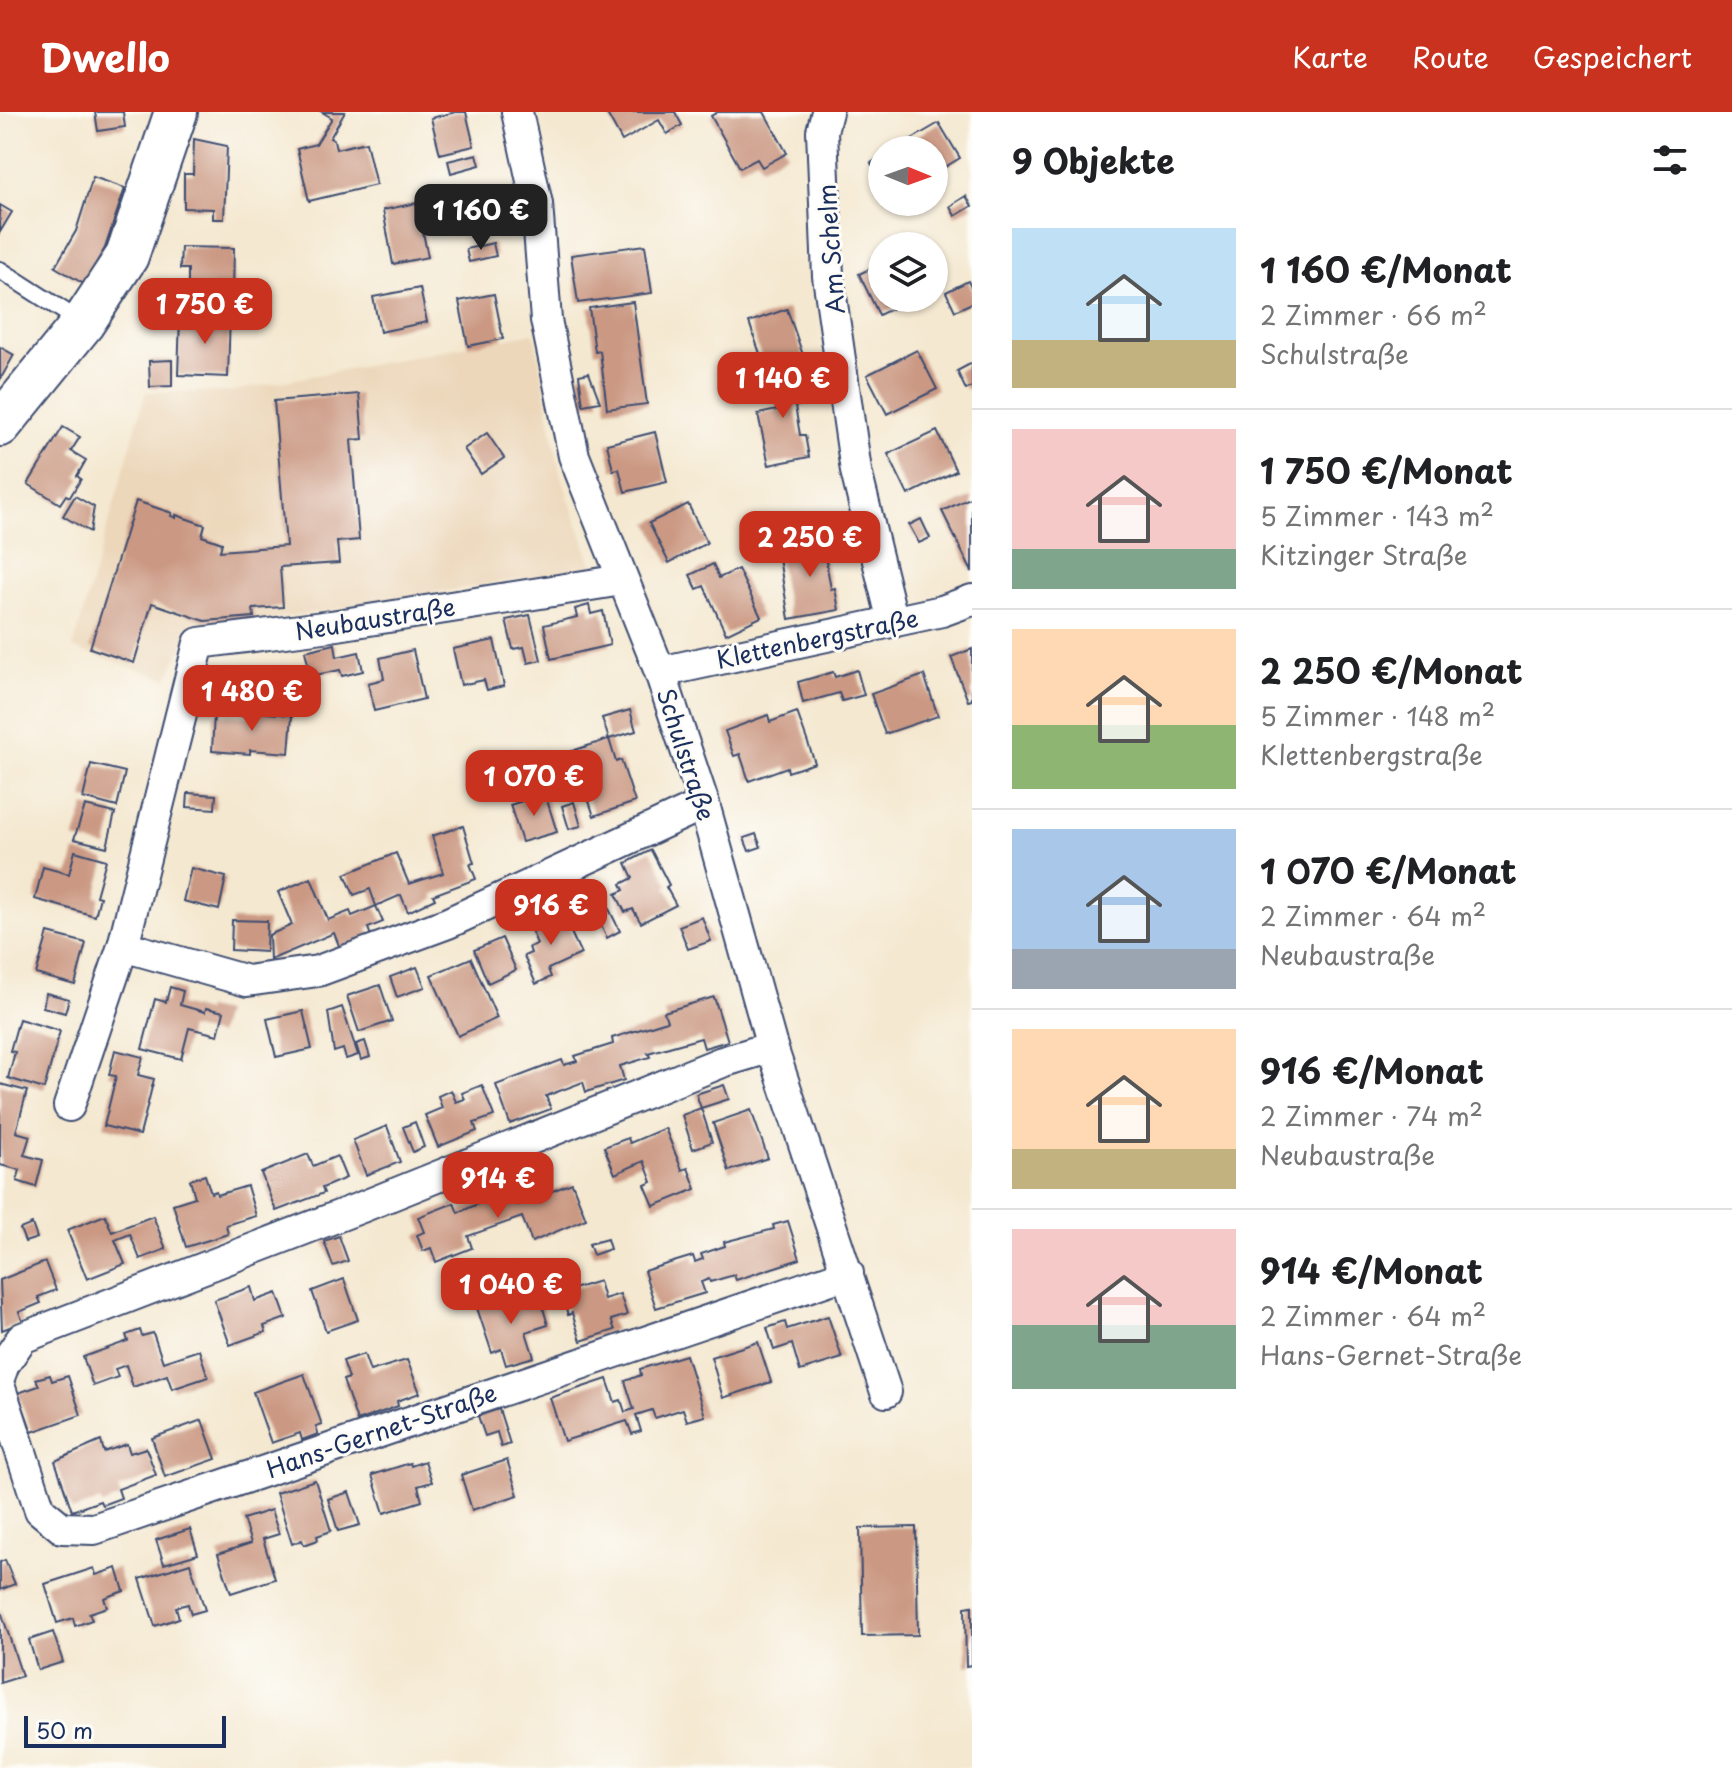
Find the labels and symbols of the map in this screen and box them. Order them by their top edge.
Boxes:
north arrow [868,136,948,216]
street label: Am Schelm [808,183,852,315]
pin: 1 160 € [407,184,555,252]
pin: 1 750 € [131,278,279,346]
pin: 1 140 € [709,352,857,420]
pin: 2 250 € [736,511,884,579]
street label: Neubaustraße [292,588,458,648]
street label: Klettenbergstraße [713,599,921,677]
pin: 1 480 € [178,665,326,733]
street label: Schulstraße [649,683,725,825]
pin: 1 070 € [460,750,608,818]
pin: 916 € [495,879,607,947]
pin: 914 € [442,1152,554,1220]
pin: 1 040 € [437,1258,585,1326]
street label: Hans-Gernet-Straße [261,1374,501,1486]
scale bar [24,1712,226,1748]

